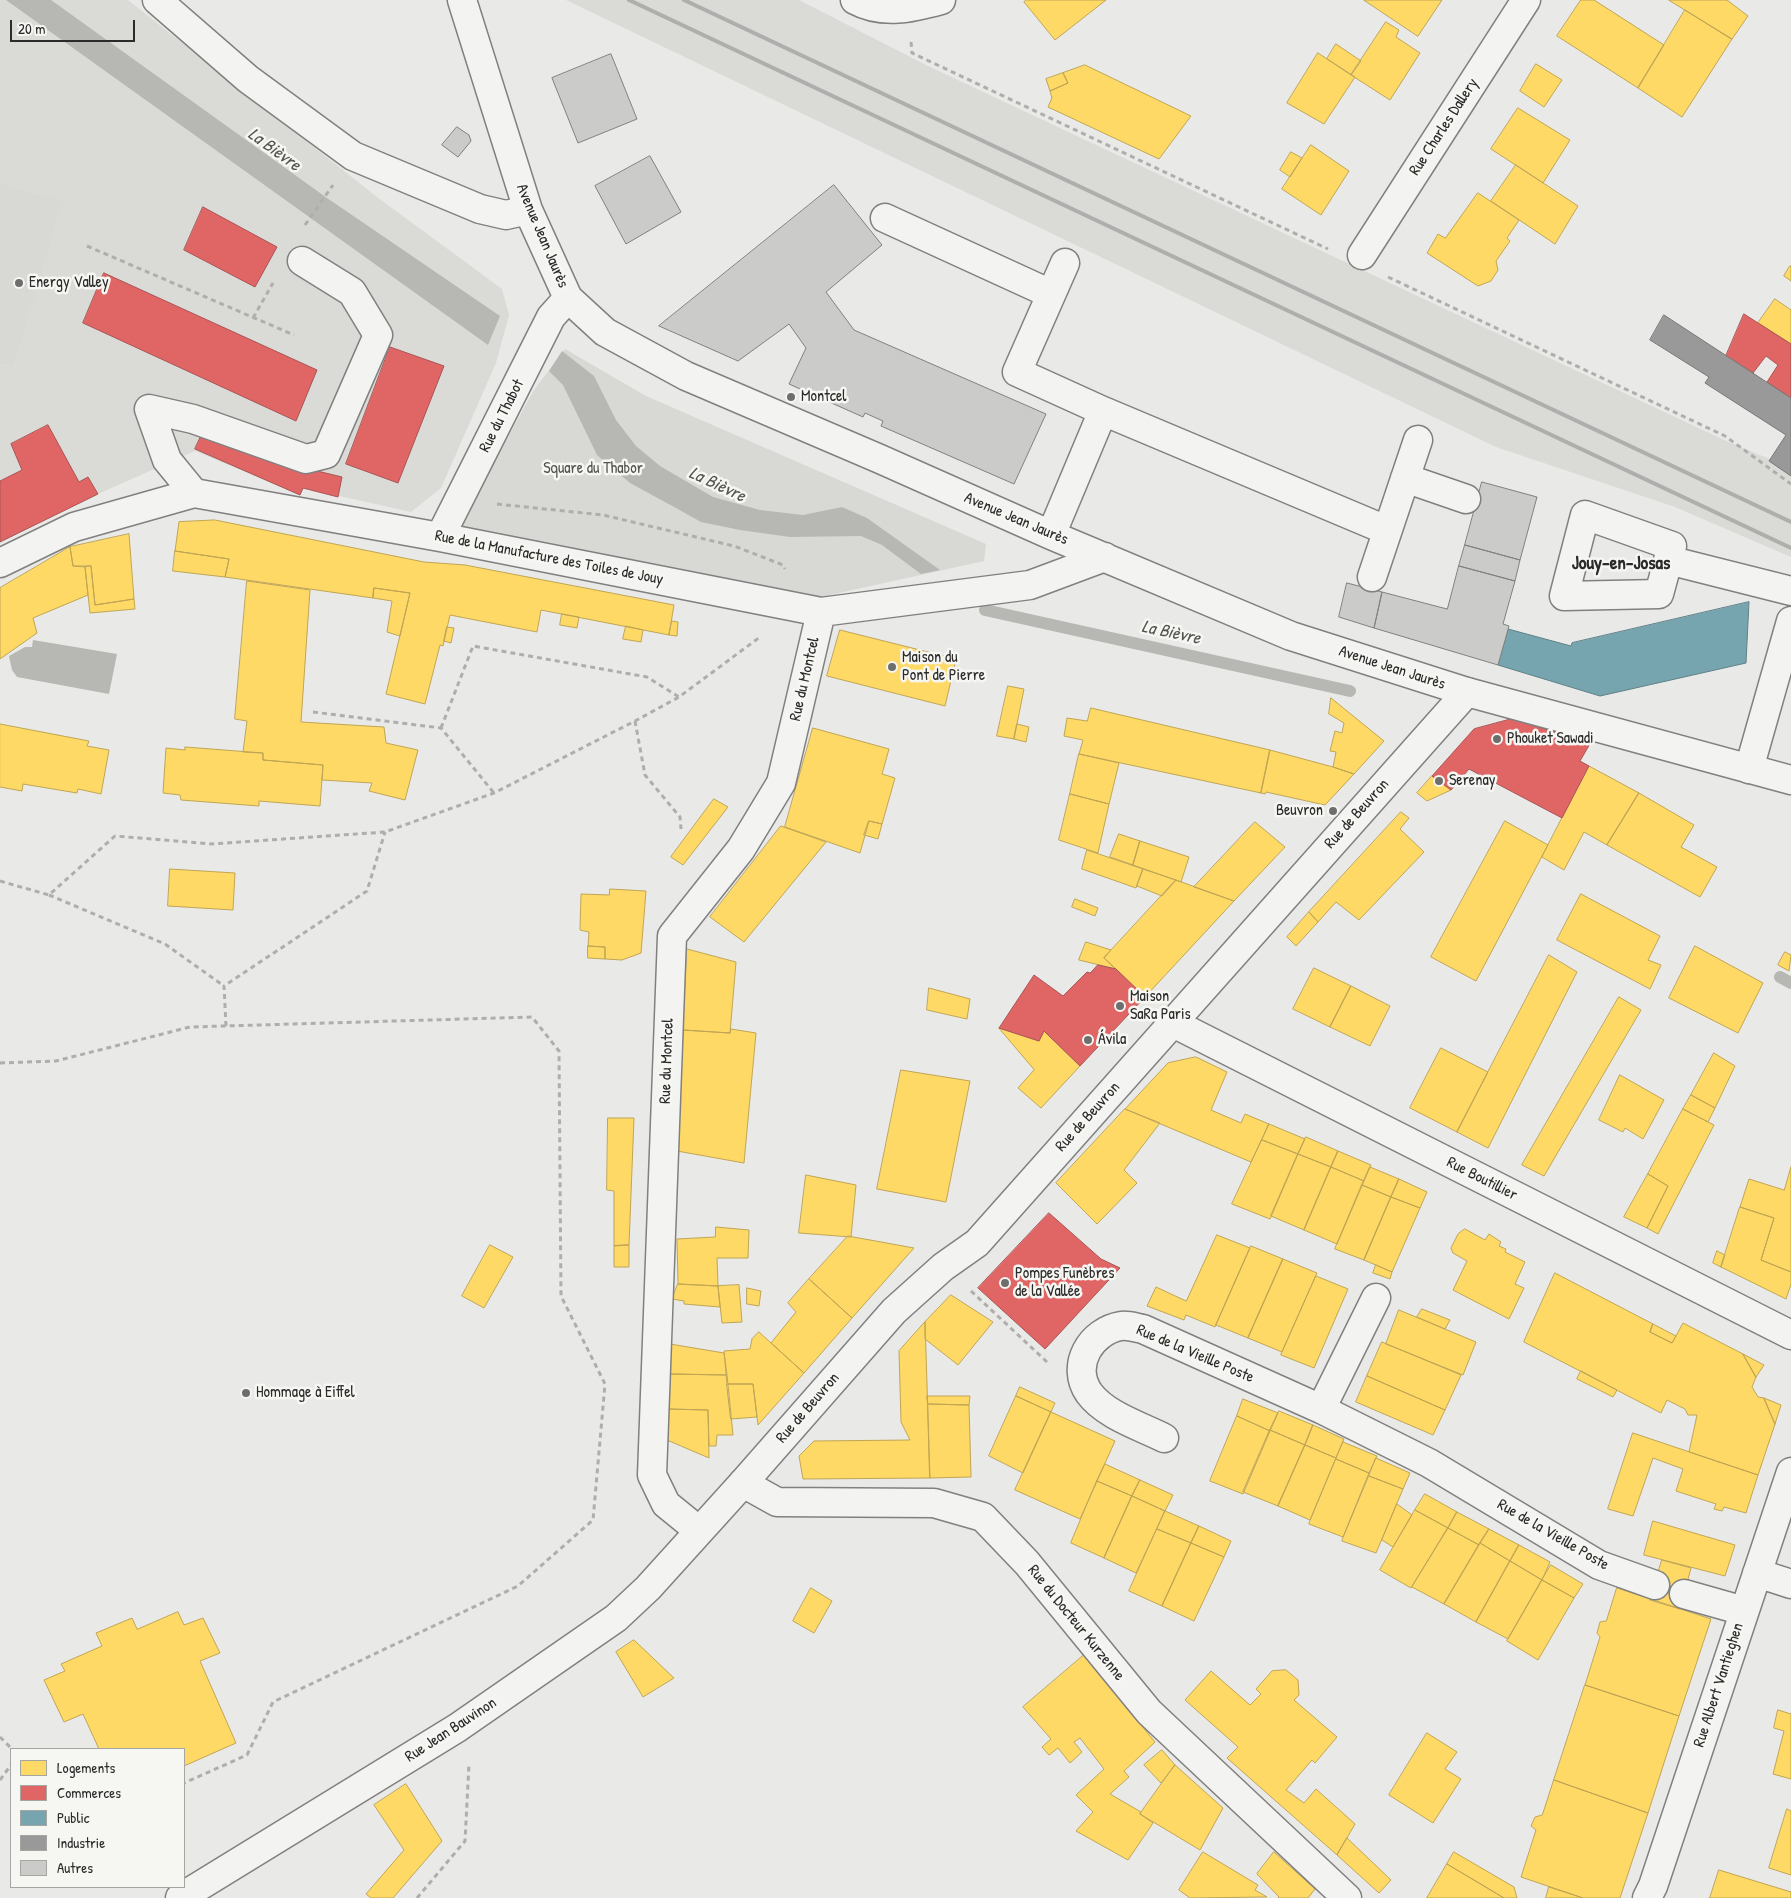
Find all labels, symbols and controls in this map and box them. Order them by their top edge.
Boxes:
scale bar [12,10,138,42]
text: 20 m [18,18,45,39]
street label: Rue Charles Dallery [1405,75,1483,179]
water label: La Bièvre [244,124,304,176]
street label: Avenue Jean Jaurès [511,181,573,291]
place label: Energy Valley [29,273,109,293]
marker: Energy Valley [13,277,25,289]
street label: Rue du Thabot [476,376,528,456]
place label: Montcel [801,387,847,407]
marker: Montcel [785,391,797,403]
park label: Square du Thabor [543,459,643,479]
water label: La Bièvre [685,463,749,507]
street label: Avenue Jean Jaurès [961,488,1071,550]
street label: Rue de la Manufacture des Toiles de Jouy [433,526,665,590]
district label: Jouy-en-Josas [1572,553,1670,575]
water label: La Bièvre [1140,616,1202,650]
street label: Rue du Montcel [786,635,824,723]
street label: Avenue Jean Jaurès [1336,642,1448,694]
place label: Maison du Pont de Pierre [902,648,985,686]
marker: Maison du Pont de Pierre [886,661,898,673]
place label: Phouket Sawadi [1507,729,1594,749]
marker: Phouket Sawadi [1491,733,1503,745]
place label: Serenay [1449,771,1496,791]
street label: Rue de Beuvron [1321,775,1393,853]
marker: Serenay [1433,775,1445,787]
place label: Beuvron [1276,801,1323,821]
marker: Beuvron [1327,805,1339,817]
place label: Maison SaRa Paris [1130,987,1191,1025]
marker: Maison SaRa Paris [1114,1000,1126,1012]
street label: Rue du Montcel [656,1018,678,1104]
place label: Ávila [1098,1030,1126,1050]
marker: Ávila [1082,1034,1094,1046]
street label: Rue de Beuvron [1052,1078,1124,1156]
street label: Rue Boutillier [1443,1153,1521,1205]
place label: Pompes Funèbres de la Vallée [1015,1264,1114,1302]
marker: Pompes Funèbres de la Vallée [999,1277,1011,1289]
street label: Rue de la Vieille Poste [1133,1321,1257,1387]
street label: Rue de Beuvron [772,1369,844,1447]
place label: Hommage à Eiffel [256,1383,355,1403]
marker: Hommage à Eiffel [240,1387,252,1399]
street label: Rue de la Vieille Poste [1494,1495,1612,1575]
street label: Rue du Docteur Kurzenne [1023,1561,1129,1685]
street label: Rue Albert Vantieghen [1690,1620,1748,1750]
street label: Rue Jean Bauvinon [402,1693,500,1767]
legend [10,1748,185,1888]
text: Logements [57,1757,115,1778]
text: Commerces [57,1782,121,1803]
text: Public [57,1807,90,1828]
text: Industrie [57,1832,105,1853]
text: Autres [57,1857,93,1878]

